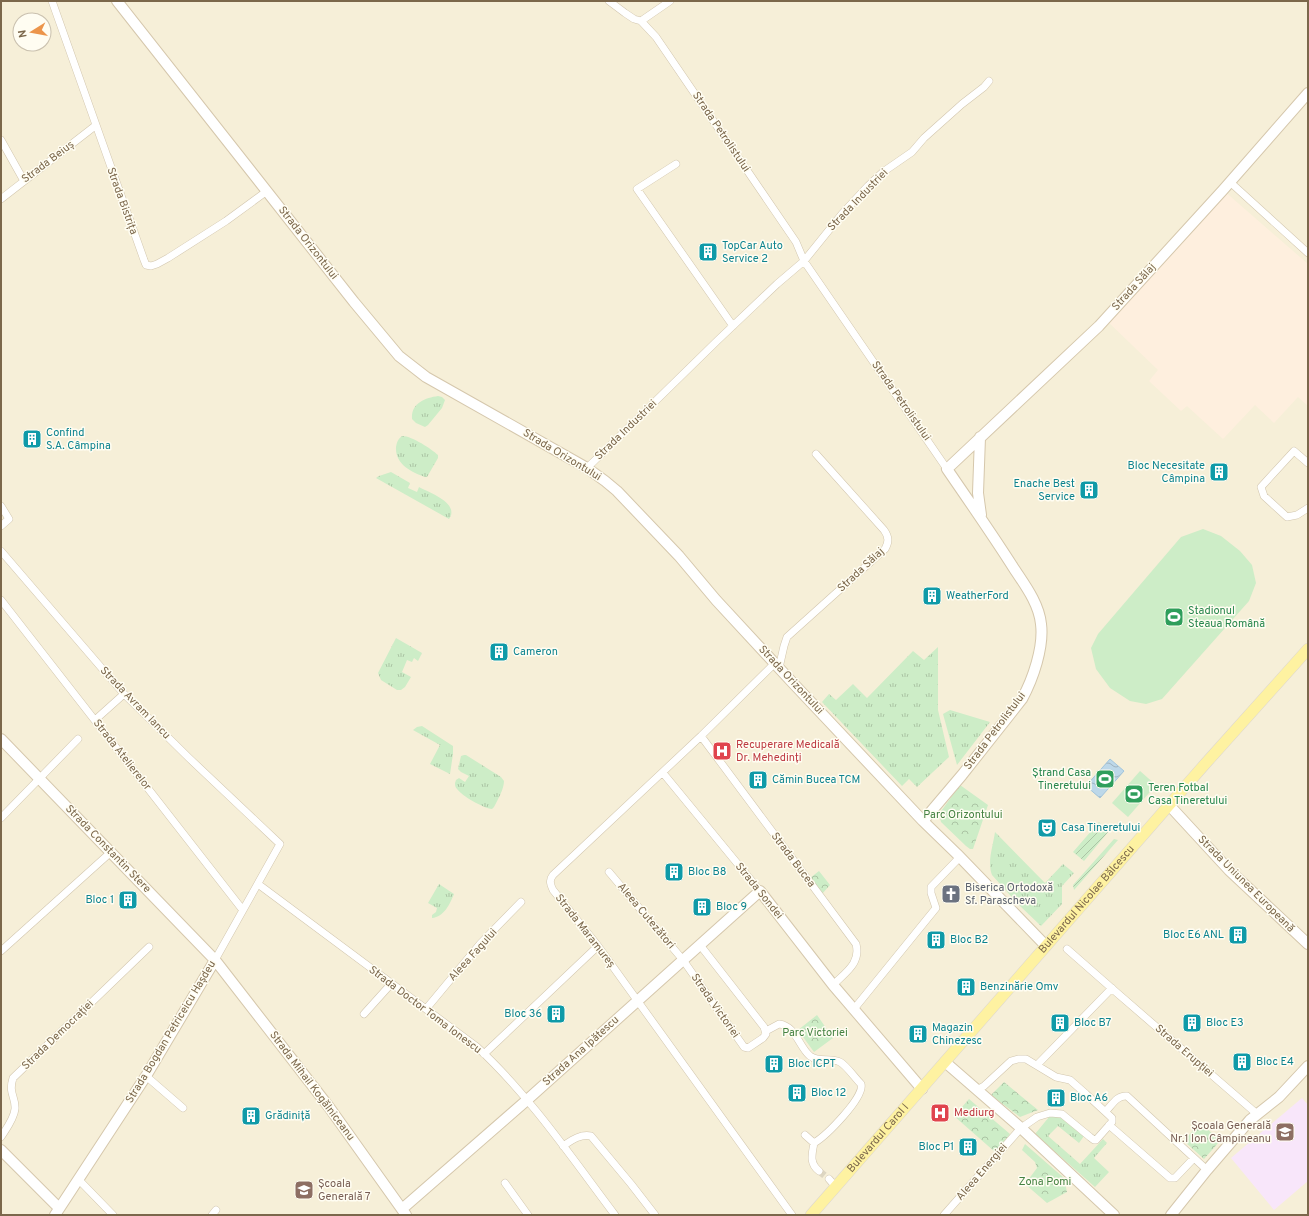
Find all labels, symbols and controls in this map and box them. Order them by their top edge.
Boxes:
north arrow [12,12,52,52]
text: N [16,29,31,39]
street label: Strada Petrolistului [689,89,753,175]
street label: Strada Beiuș [19,138,77,186]
street label: Strada Bistrița [103,166,141,237]
street label: Strada Industriei [825,166,891,234]
street label: Strada Orizontului [275,203,341,283]
place label: TopCar Auto Service 2 [722,239,783,266]
building icon: TopCar Auto Service 2 [697,241,719,263]
street label: Strada Sălaj [1109,260,1159,314]
street label: Strada Petrolistului [868,358,934,444]
street label: Strada Industriei [592,397,660,463]
place label: Confind S.A. Câmpina [46,426,111,453]
street label: Strada Orizontului [520,426,604,484]
building icon: Confind S.A. Câmpina [21,428,43,450]
place label: Bloc Necesitate Câmpina [1128,459,1205,486]
building icon: Bloc Necesitate Câmpina [1208,461,1230,483]
place label: Enache Best Service [1014,477,1075,504]
building icon: Enache Best Service [1078,479,1100,501]
street label: Strada Sălaj [835,545,887,595]
building icon: WeatherFord [921,585,943,607]
place label: WeatherFord [946,589,1009,603]
place label: Stadionul Steaua Română [1188,604,1265,631]
sports icon: Stadionul Steaua Română [1163,606,1185,628]
building icon: Cameron [488,641,510,663]
street label: Strada Orizontului [755,643,827,717]
place label: Cameron [513,645,558,659]
street label: Strada Avram Iancu [97,664,173,742]
street label: Strada Petrolistului [961,689,1029,773]
street label: Strada Atelierelor [90,717,155,794]
place label: Recuperare Medicală Dr. Mehedinți [736,738,840,765]
hospital icon: Recuperare Medicală Dr. Mehedinți [711,740,733,762]
place label: Ștrand Casa Tineretului [1032,766,1091,793]
sports icon: Ștrand Casa Tineretului [1094,768,1116,790]
building icon: Cămin Bucea TCM [747,769,769,791]
place label: Cămin Bucea TCM [772,773,860,787]
place label: Teren Fotbal Casa Tineretului [1148,781,1227,808]
sports icon: Teren Fotbal Casa Tineretului [1123,783,1145,805]
street label: Strada Constantin Stere [62,802,154,896]
park label: Parc Orizontului [923,808,1003,822]
theatre icon: Casa Tineretului [1036,817,1058,839]
place label: Casa Tineretului [1061,821,1140,835]
street label: Strada Bucea [768,830,818,890]
street label: Strada Uniunea Europeană [1195,833,1298,936]
street label: Bulevardul Nicolae Bălcescu [1036,843,1138,956]
street label: Strada Sondei [732,860,786,922]
building icon: Bloc B8 [663,861,685,883]
place label: Bloc B8 [688,865,726,879]
street label: Aleea Cutezători [614,880,678,952]
place label: Biserica Ortodoxă Sf. Parascheva [965,881,1053,908]
church icon: Biserica Ortodoxă Sf. Parascheva [940,883,962,905]
building icon: Bloc 1 [117,889,139,911]
street label: Strada Maramureș [552,891,618,971]
place label: Bloc 1 [85,893,114,907]
building icon: Bloc 9 [691,896,713,918]
place label: Bloc 9 [716,900,747,914]
building icon: Bloc E6 ANL [1227,924,1249,946]
street label: Aleea Fagului [446,926,500,984]
place label: Bloc E6 ANL [1163,928,1224,942]
building icon: Bloc B2 [925,929,947,951]
place label: Bloc B2 [950,933,988,947]
street label: Strada Bogdan Petriceicu Hașdeu [123,958,219,1106]
street label: Strada Doctor Toma Ionescu [366,963,484,1057]
street label: Strada Victoriei [688,971,742,1041]
building icon: Benzinărie Omv [955,976,977,998]
place label: Benzinărie Omv [980,980,1059,994]
street label: Strada Democrației [19,997,97,1073]
building icon: Bloc 36 [545,1003,567,1025]
place label: Bloc 36 [504,1007,542,1021]
building icon: Bloc B7 [1049,1012,1071,1034]
building icon: Bloc E3 [1181,1012,1203,1034]
street label: Strada Ana Ipătescu [540,1013,622,1089]
place label: Bloc B7 [1074,1016,1111,1030]
place label: Bloc E3 [1206,1016,1244,1030]
place label: Magazin Chinezesc [932,1021,982,1048]
street label: Strada Erupției [1152,1022,1216,1080]
building icon: Magazin Chinezesc [907,1023,929,1045]
park label: Parc Victoriei [782,1026,848,1040]
street label: Strada Mihail Kogălniceanu [266,1028,358,1144]
building icon: Bloc E4 [1231,1051,1253,1073]
building icon: Bloc ICPT [763,1053,785,1075]
place label: Bloc E4 [1256,1055,1294,1069]
place label: Bloc ICPT [788,1057,836,1071]
building icon: Bloc 12 [786,1082,808,1104]
place label: Bloc 12 [811,1086,846,1100]
building icon: Bloc A6 [1045,1087,1067,1109]
place label: Bloc A6 [1070,1091,1108,1105]
street label: Bulevardul Carol I [844,1101,912,1176]
hospital icon: Mediurg [929,1102,951,1124]
building icon: Grădiniță [240,1105,262,1127]
place label: Mediurg [954,1106,994,1120]
place label: Grădiniță [265,1109,310,1123]
place label: Școala Generală Nr.1 Ion Câmpineanu [1170,1119,1271,1146]
school or university icon: Școala Generală Nr.1 Ion Câmpineanu [1274,1121,1296,1143]
building icon: Bloc P1 [957,1136,979,1158]
place label: Bloc P1 [918,1140,954,1154]
street label: Aleea Energiei [953,1140,1011,1204]
park label: Zona Pomi [1019,1175,1071,1189]
place label: Școala Generală 7 [318,1177,371,1204]
school or university icon: Școala Generală 7 [293,1179,315,1201]

